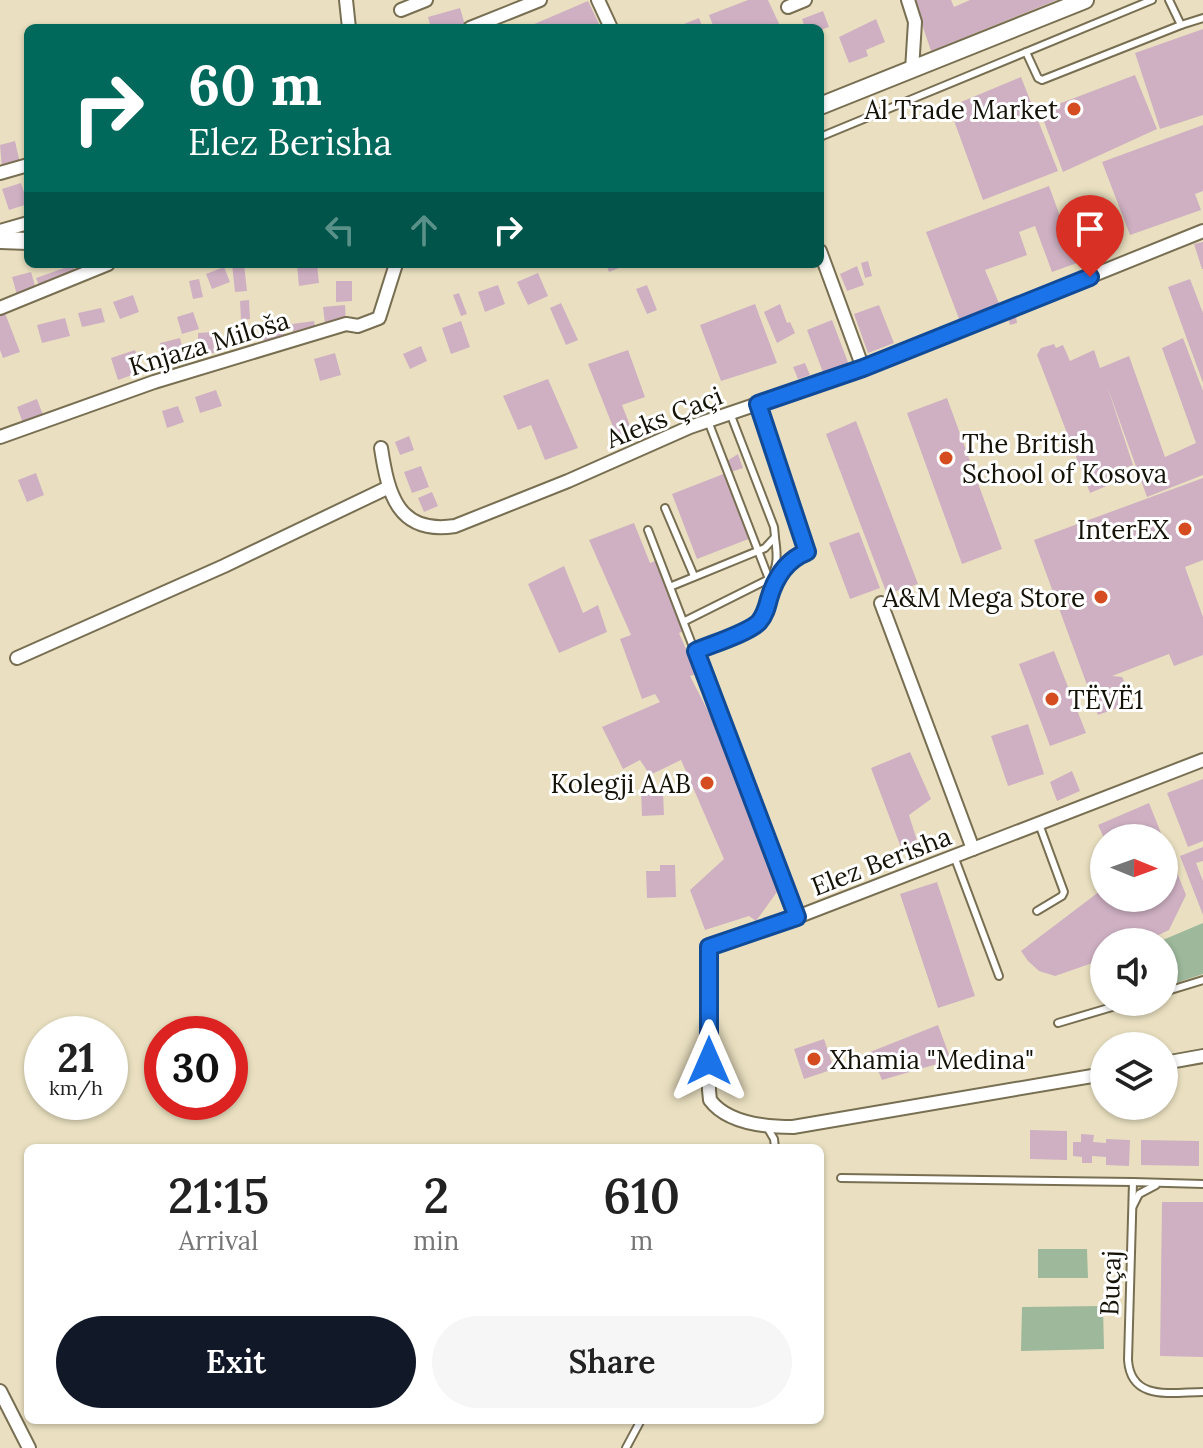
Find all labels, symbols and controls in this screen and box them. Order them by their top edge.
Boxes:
text: 60 m [188,49,322,120]
icon: right [56,56,160,160]
place label: Al Trade Market [863,93,1058,126]
marker: Al Trade Market [1065,100,1083,118]
text: Elez Berisha [188,119,392,165]
pin [1056,195,1124,277]
icon: arrive [1068,207,1112,251]
icon: left [318,208,362,252]
icon: ahead [402,208,446,252]
icon: right [486,208,530,252]
street label: Knjaza Miloša [125,303,293,383]
street label: Aleks Çaçi [600,379,727,456]
place label: The British School of Kosova [962,427,1167,490]
marker: The British School of Kosova [937,449,955,467]
place label: InterEX [1077,513,1170,546]
marker: InterEX [1176,520,1194,538]
place label: A&M Mega Store [881,581,1085,614]
marker: A&M Mega Store [1092,588,1110,606]
place label: TËVË1 [1068,683,1143,716]
marker: TËVË1 [1043,690,1061,708]
place label: Kolegji AAB [550,767,691,800]
marker: Kolegji AAB [698,774,716,792]
street label: Elez Berisha [806,819,956,903]
north arrow [1090,824,1178,912]
map controls [1090,824,1178,1120]
button: sound [1090,928,1178,1016]
speed limit sign: 30 [144,1016,248,1120]
position arrow [667,1019,751,1103]
text: 21 [57,1032,95,1083]
button: layers [1090,1032,1178,1120]
place label: Xhamia "Medina" [830,1043,1034,1076]
marker: Xhamia "Medina" [805,1050,823,1068]
text: km/h [49,1075,103,1100]
text: 21:15 [168,1165,269,1226]
text: 2 [423,1165,449,1226]
text: 610 [603,1165,680,1226]
text: Arrival [179,1224,258,1257]
text: min [413,1224,459,1257]
text: m [630,1224,653,1257]
street label: Buçaj [1092,1250,1128,1316]
button: Exit [56,1316,416,1408]
button: Share [432,1316,792,1408]

